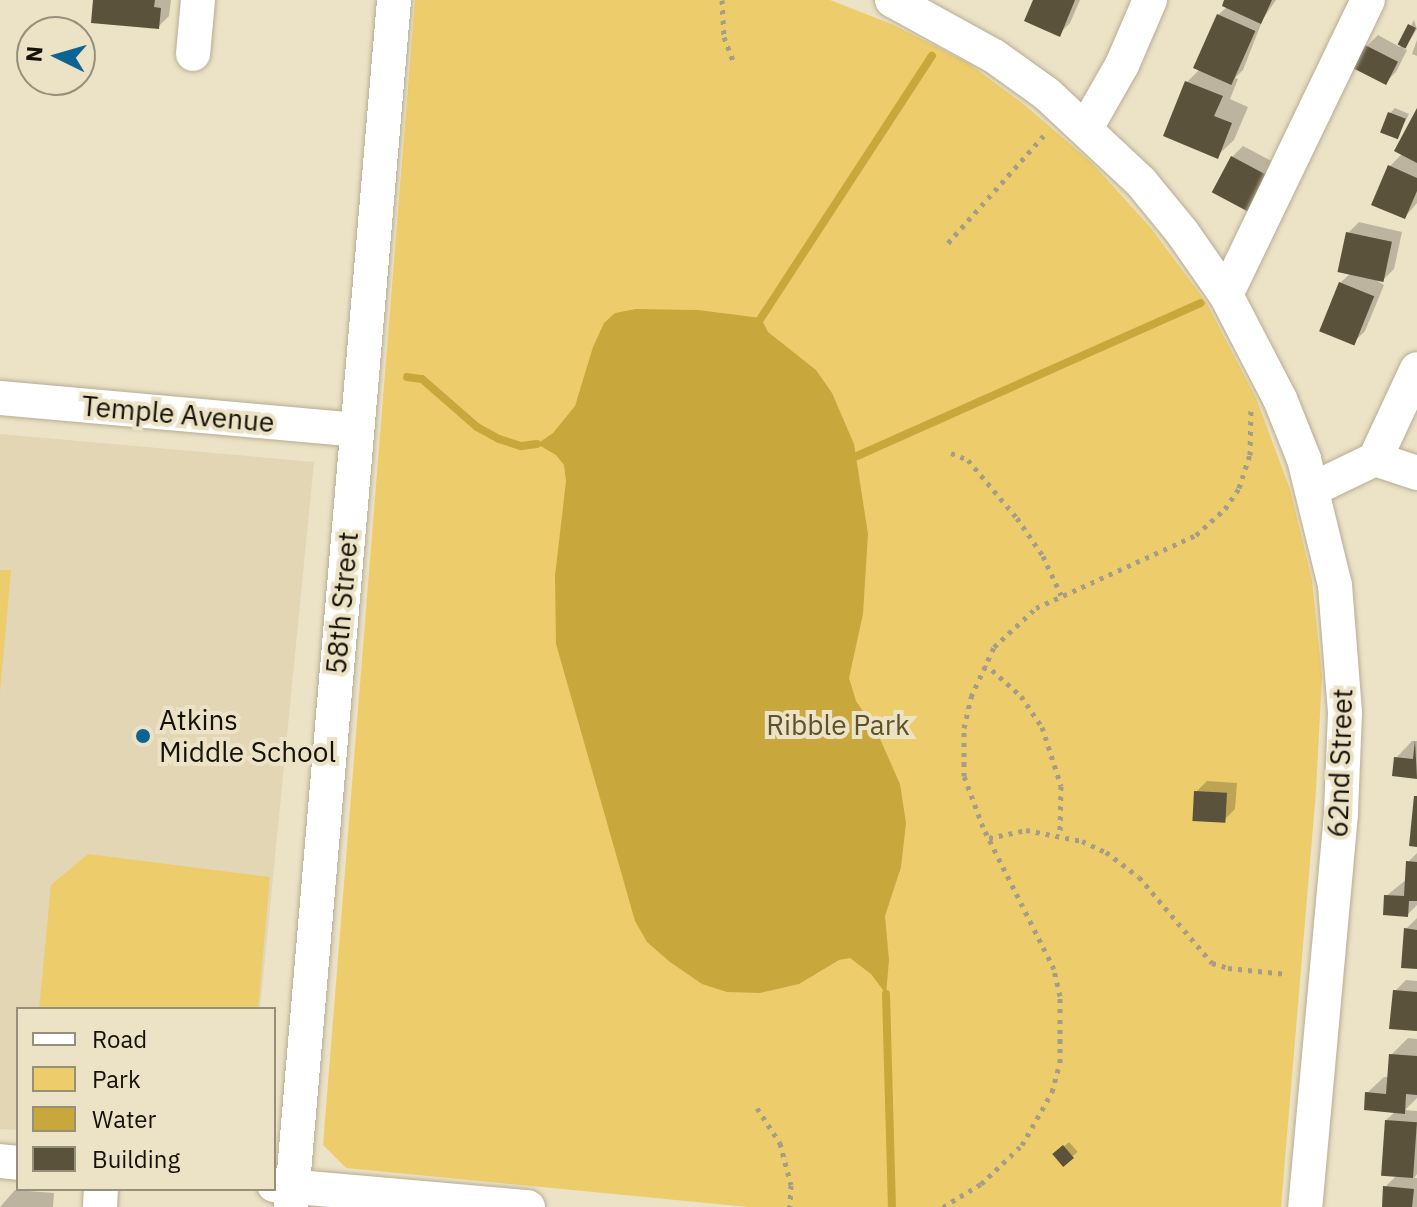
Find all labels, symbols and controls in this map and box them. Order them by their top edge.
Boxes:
north arrow [16,16,96,96]
text: N [18,45,49,63]
street label: Temple Avenue [80,389,276,439]
street label: 58th Street [319,530,365,676]
street label: 62nd Street [1321,688,1359,838]
place label: Atkins Middle School [159,703,336,769]
park label: Ribble Park [766,708,910,742]
marker: Atkins Middle School [134,727,152,745]
legend [16,1007,276,1191]
text: Road [92,1023,147,1055]
text: Park [92,1063,141,1095]
text: Water [92,1103,156,1135]
text: Building [92,1143,180,1175]

